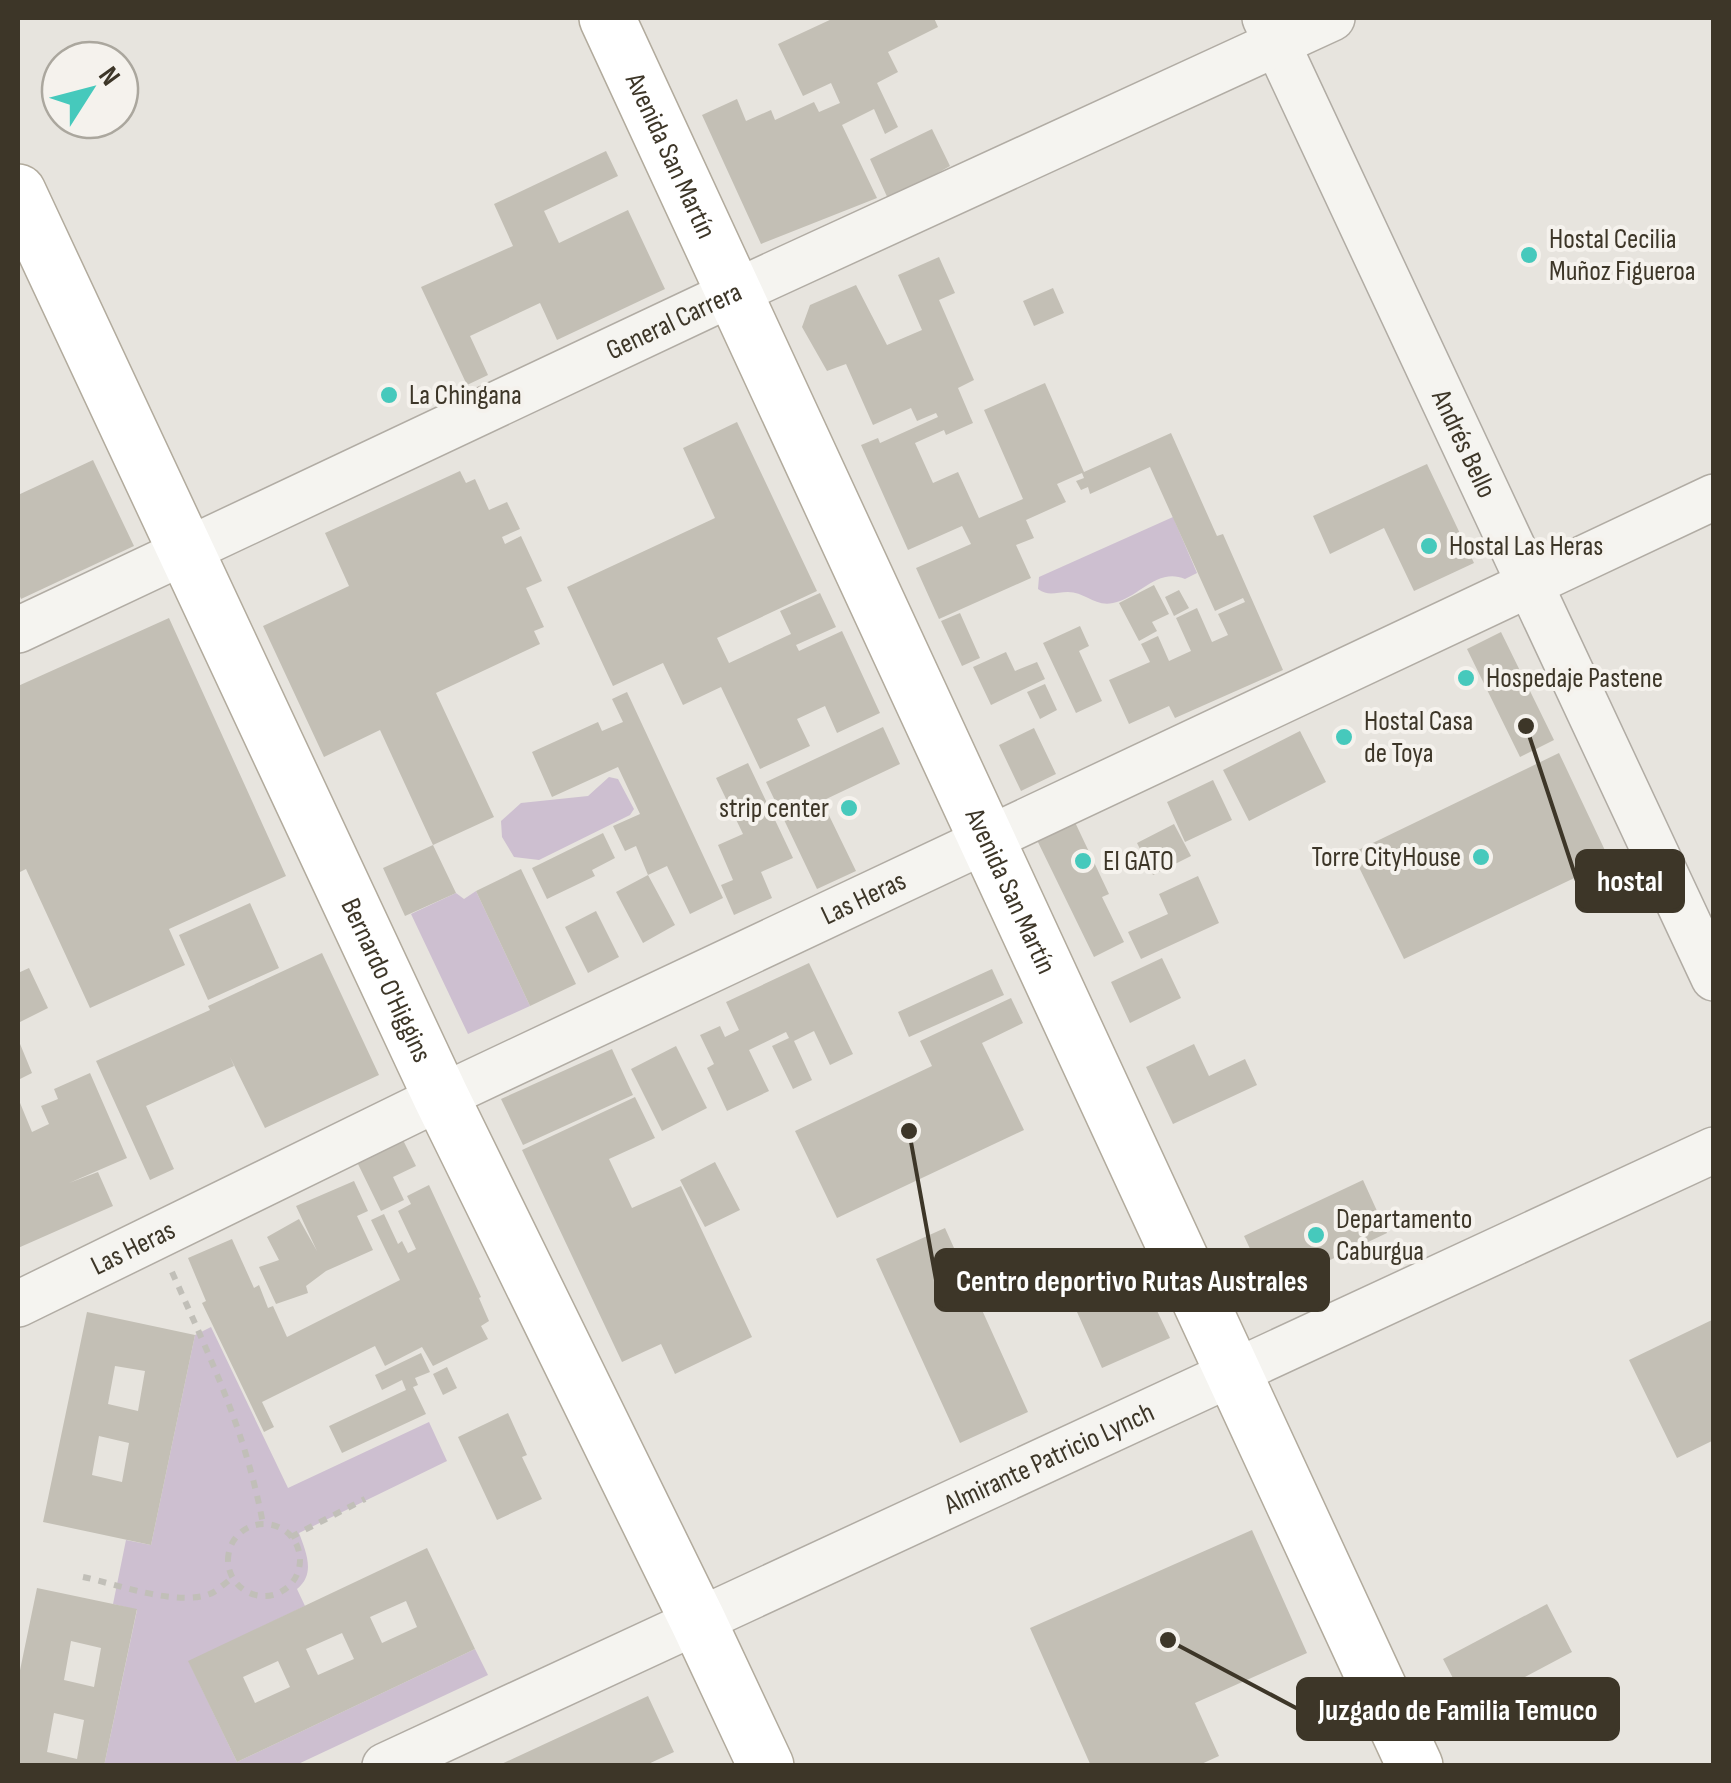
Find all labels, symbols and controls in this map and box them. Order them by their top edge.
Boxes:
north arrow [40,40,140,140]
text: N [91,60,127,92]
street label: Avenida San Martín [618,67,723,244]
place label: Hostal Cecilia Muñoz Figueroa [1549,223,1696,288]
marker: Hostal Cecilia Muñoz Figueroa [1518,244,1540,266]
street label: General Carrera [601,275,747,367]
place label: La Chingana [409,379,522,412]
marker: La Chingana [378,384,400,406]
street label: Andrés Bello [1424,384,1504,503]
place label: Hostal Las Heras [1449,530,1603,563]
marker: Hostal Las Heras [1418,535,1440,557]
place label: Hospedaje Pastene [1486,662,1663,695]
marker: Hospedaje Pastene [1455,667,1477,689]
place label: Hostal Casa de Toya [1364,705,1473,770]
marker: Hostal Casa de Toya [1333,726,1355,748]
place label: strip center [719,792,829,825]
marker: strip center [838,797,860,819]
street label: Avenida San Martín [958,802,1063,979]
place label: Torre CityHouse [1311,841,1461,874]
place label: El GATO [1103,845,1174,878]
marker: Torre CityHouse [1470,846,1492,868]
marker: El GATO [1072,850,1094,872]
callout: hostal [1577,851,1683,911]
street label: Las Heras [816,864,911,932]
text: hostal [1597,864,1663,900]
street label: Bernardo O'Higgins [334,893,439,1067]
place label: Departamento Caburgua [1336,1203,1472,1268]
street label: Las Heras [85,1213,180,1282]
marker: Departamento Caburgua [1305,1224,1327,1246]
callout: Centro deportivo Rutas Australes [936,1250,1328,1310]
text: Centro deportivo Rutas Australes [956,1264,1308,1300]
street label: Almirante Patricio Lynch [938,1395,1159,1521]
callout: Juzgado de Familia Temuco [1298,1679,1618,1739]
text: Juzgado de Familia Temuco [1317,1693,1598,1729]

